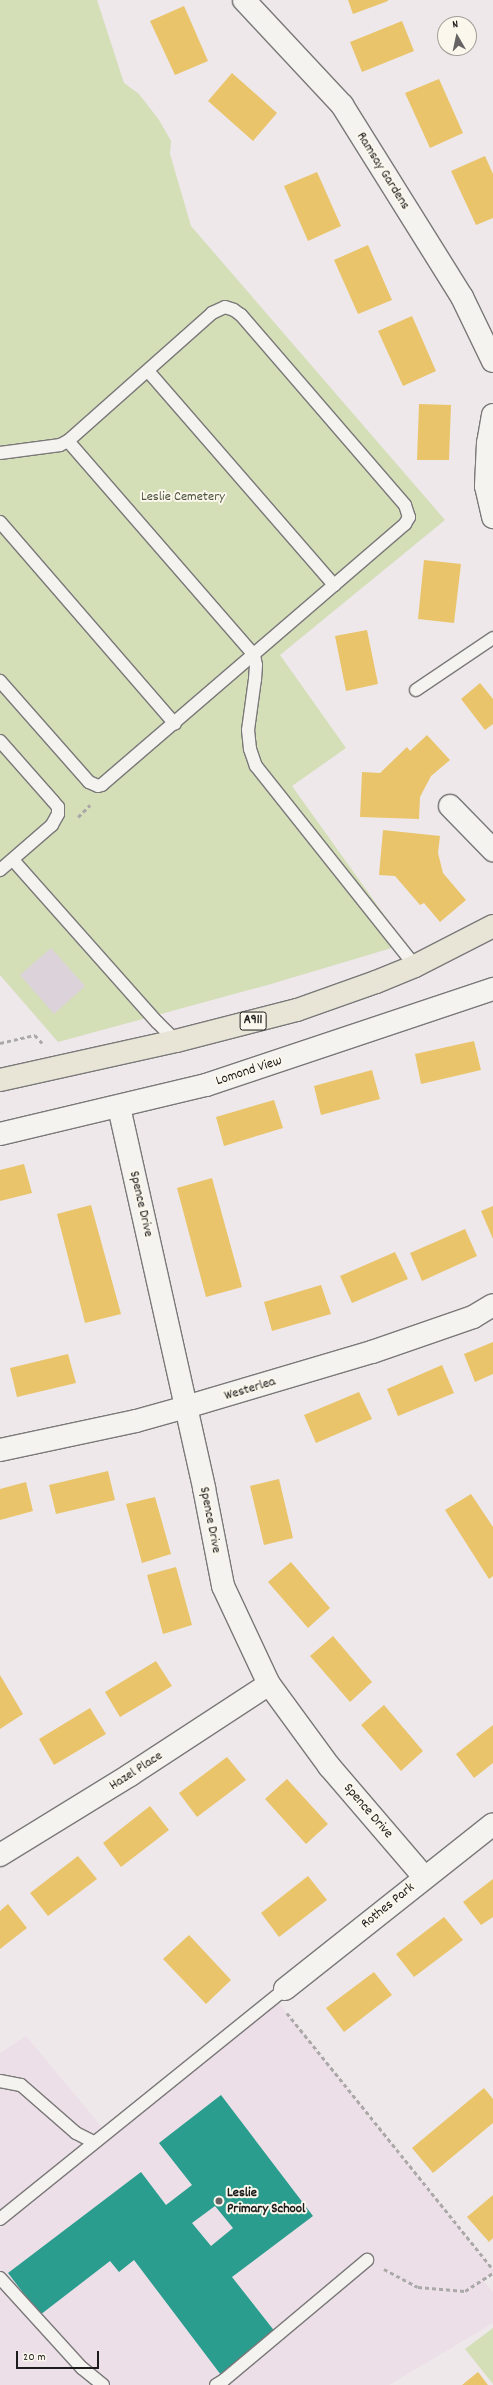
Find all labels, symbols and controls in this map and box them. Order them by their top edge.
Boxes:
north arrow [437,16,477,56]
text: N [451,17,459,33]
street label: Ramsay Gardens [352,129,414,213]
park label: Leslie Cemetery [141,489,225,505]
road number: A911 [239,1010,267,1032]
street label: Lomond View [214,1052,284,1090]
street label: Spence Drive [125,1169,157,1239]
street label: Westerlea [222,1373,278,1405]
street label: Spence Drive [195,1485,225,1555]
street label: Hazel Place [106,1748,166,1794]
street label: Spence Drive [340,1780,396,1842]
street label: Rothes Park [358,1879,418,1933]
place label: Leslie Primary School [227,2185,305,2218]
marker: Leslie Primary School [214,2196,224,2206]
scale bar [18,2343,101,2369]
text: 20 m [23,2349,46,2366]

